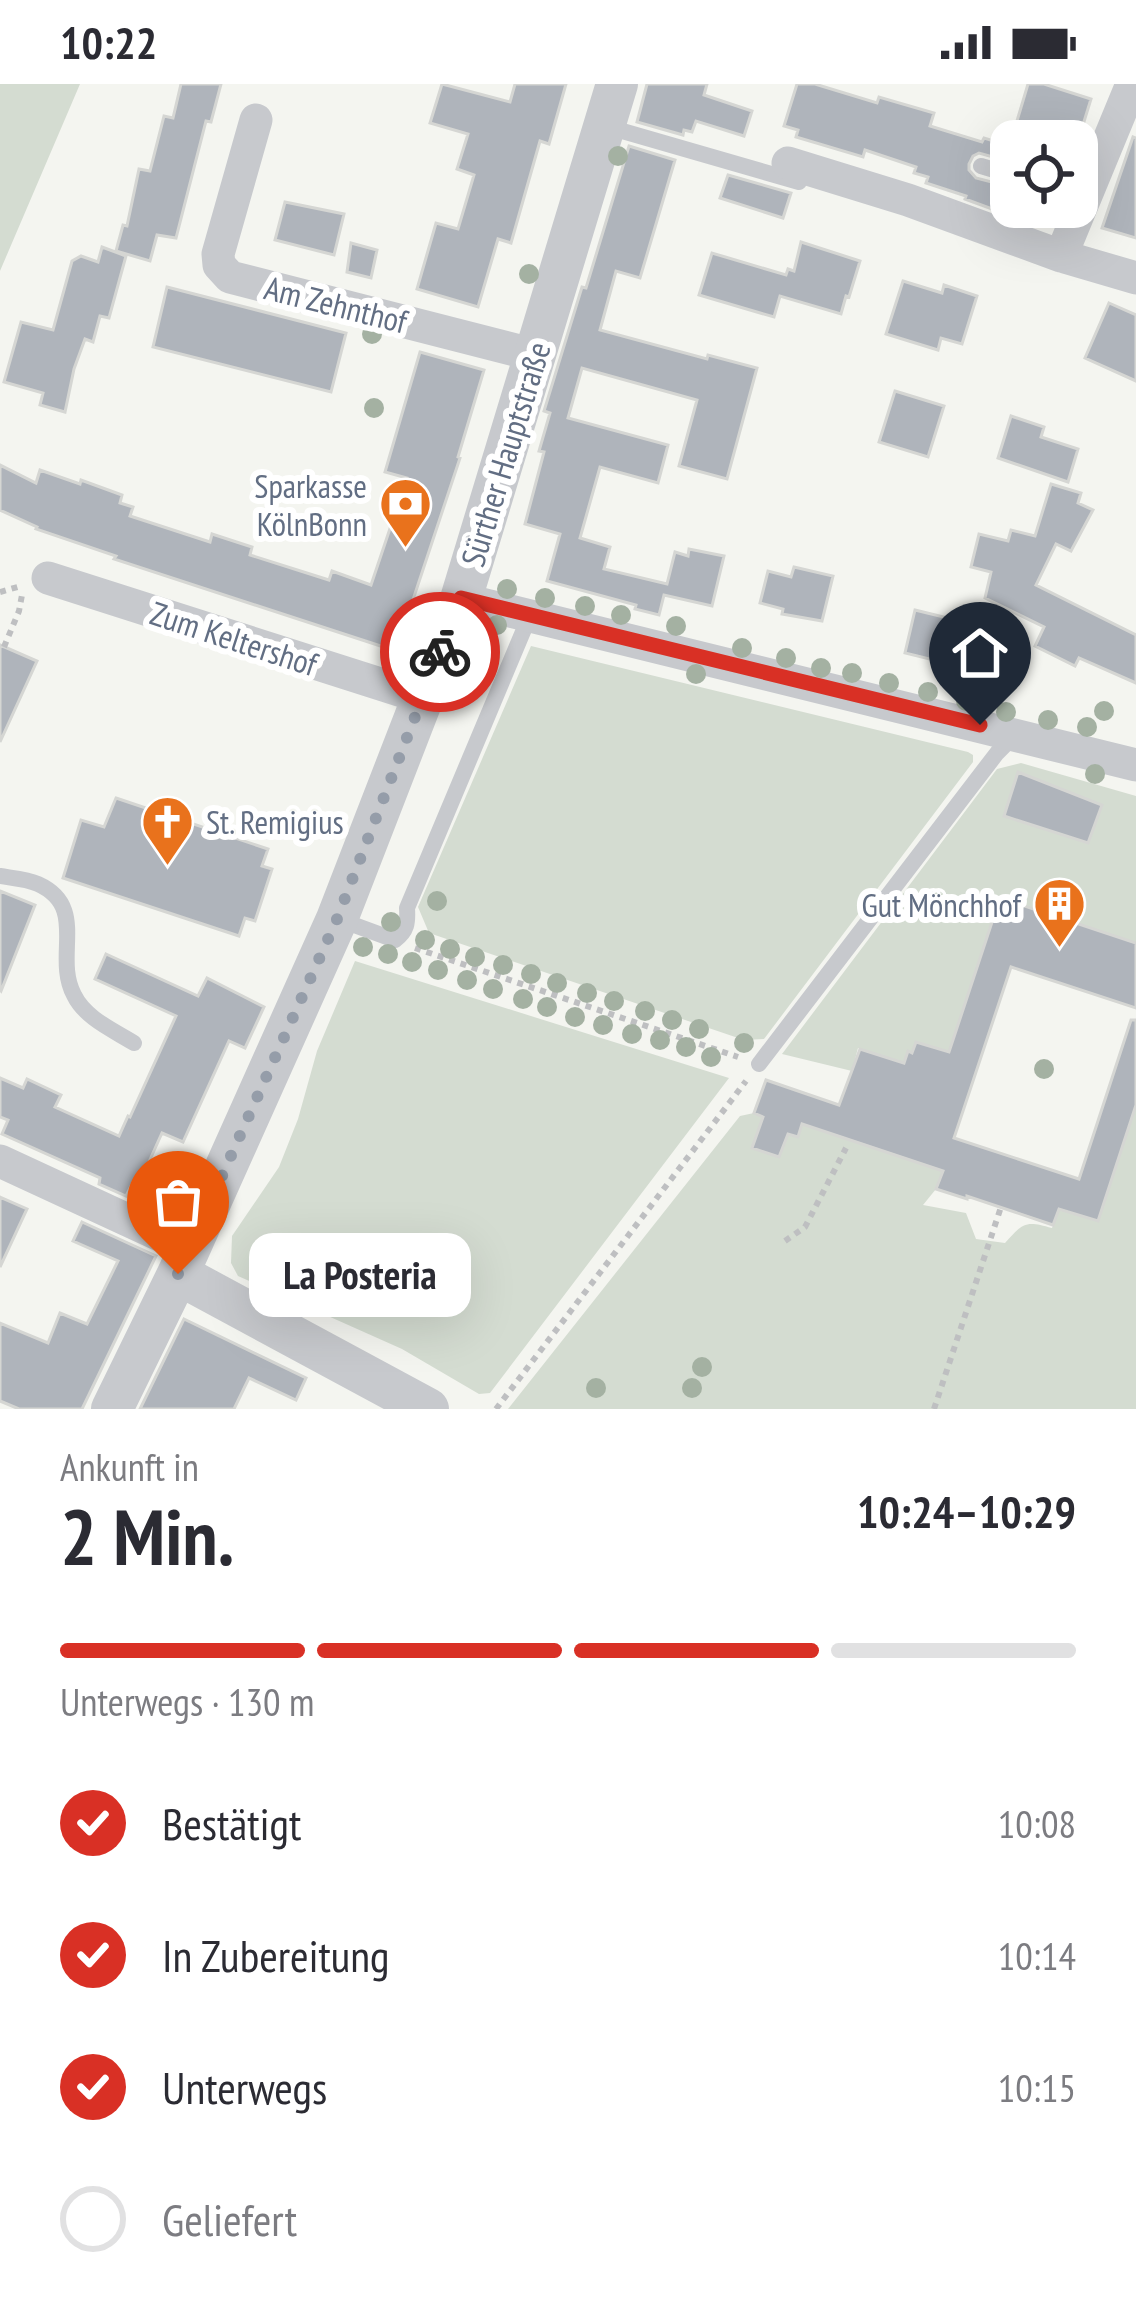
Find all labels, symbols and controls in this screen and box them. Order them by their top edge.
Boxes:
text: 10:22 [60,13,157,71]
map controls [990,120,1098,228]
button: locate [990,120,1098,228]
street label: Am Zehnthof [260,266,413,343]
street label: Sürther Hauptstraße [450,337,560,571]
place label: Sparkasse KölnBonn [254,464,367,545]
bank icon: Sparkasse KölnBonn [378,476,434,550]
street label: Zum Keltershof [145,591,324,686]
courier [380,592,500,712]
pin [929,602,1031,725]
icon: bike [407,619,473,685]
icon: home [947,620,1013,686]
church icon: St. Remigius [139,793,195,867]
place label: St. Remigius [206,800,344,843]
building icon: Gut Mönchhof [1032,876,1088,950]
place label: Gut Mönchhof [861,883,1023,926]
pin [127,1151,229,1274]
icon: bag [145,1169,211,1235]
callout: La Posteria [250,1232,472,1316]
text: La Posteria [283,1249,437,1300]
text: Ankunft in [60,1441,199,1492]
text: 10:24–10:29 [857,1482,1076,1540]
text: 2 Min. [60,1486,234,1587]
text: Unterwegs · 130 m [60,1676,314,1727]
icon: check [60,1790,126,1856]
text: Bestätigt [162,1794,301,1852]
text: 10:08 [998,1798,1076,1849]
icon: check [60,1922,126,1988]
text: In Zubereitung [162,1926,390,1984]
text: 10:14 [998,1930,1076,1981]
icon: check [60,2054,126,2120]
text: Unterwegs [162,2058,327,2116]
text: 10:15 [998,2062,1076,2113]
text: Geliefert [162,2190,297,2248]

